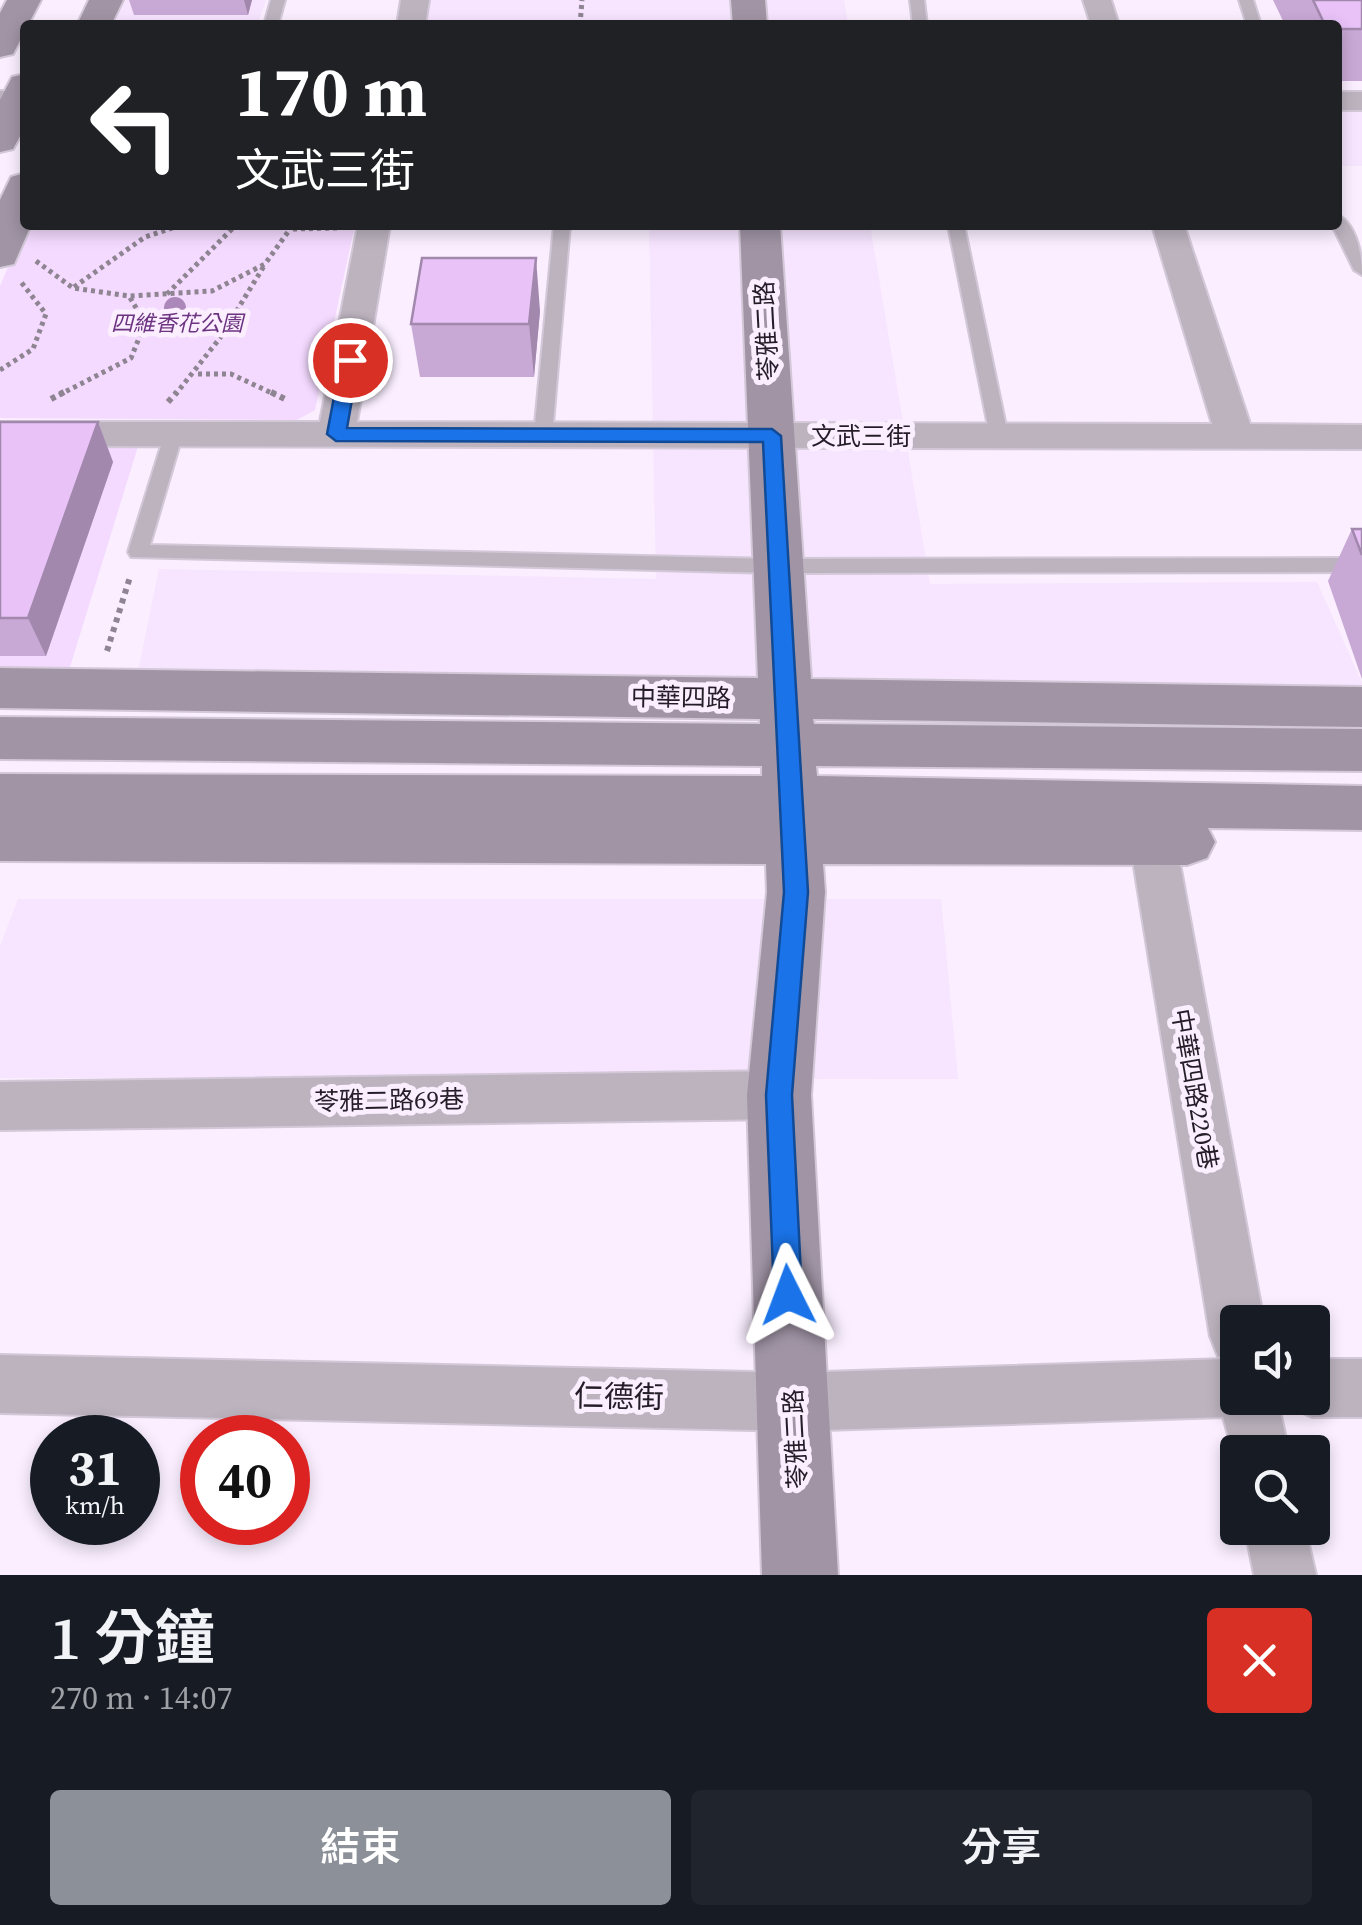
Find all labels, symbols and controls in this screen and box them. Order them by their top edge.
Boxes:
text: 170 m [235,43,427,139]
icon: left [70,60,200,190]
text: 文武三街 [235,139,415,201]
street label: 苓雅二路 [746,280,786,382]
park label: 四維香花公園 [111,308,246,338]
pin [308,318,393,403]
icon: arrive [323,333,378,388]
street label: 文武三街 [811,419,911,453]
street label: 中華四路 [631,679,731,715]
street label: 中華四路220巷 [1164,1006,1226,1172]
street label: 苓雅二路69巷 [314,1082,464,1118]
position arrow [736,1243,840,1347]
map controls [1220,1305,1330,1545]
button: sound [1220,1305,1330,1415]
street label: 仁德街 [574,1375,664,1418]
street label: 苓雅二路 [775,1388,815,1490]
speed limit sign: 40 [180,1415,310,1545]
text: 31 [68,1433,122,1502]
button: search [1220,1435,1330,1545]
text: km/h [65,1488,125,1522]
text: 1 分鐘 [50,1597,215,1679]
button: close [1207,1608,1312,1713]
text: 270 m · 14:07 [50,1676,232,1720]
button: 結束 [50,1790,671,1905]
button: 分享 [691,1790,1312,1905]

